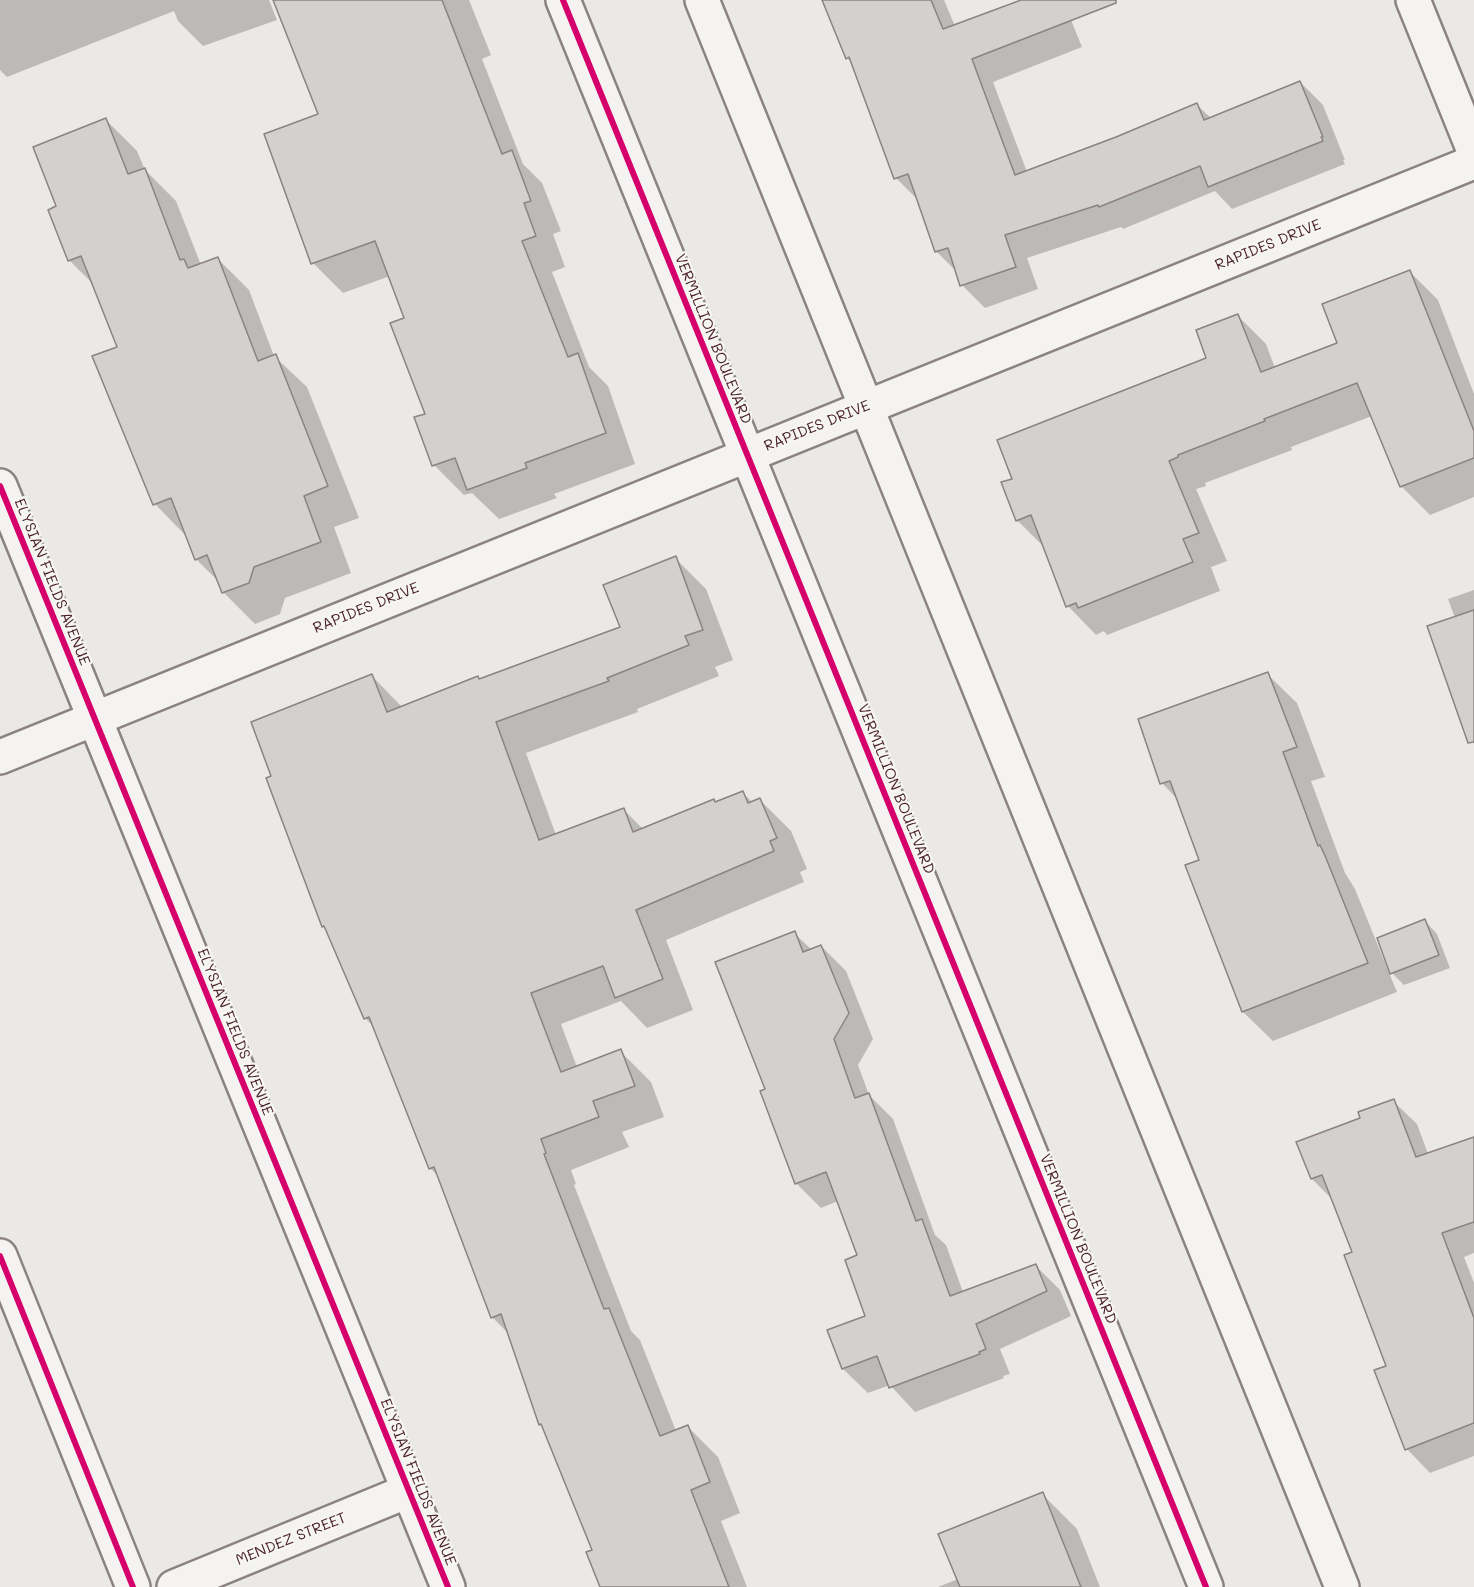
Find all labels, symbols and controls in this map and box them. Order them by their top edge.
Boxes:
street label: RAPIDES DRIVE [1212,216,1324,274]
street label: VERMILLION BOULEVARD [671,251,755,427]
street label: RAPIDES DRIVE [761,397,873,455]
street label: ELYSIAN FIELDS AVENUE [10,496,94,668]
street label: RAPIDES DRIVE [310,579,422,637]
street label: VERMILLION BOULEVARD [854,701,938,877]
street label: ELYSIAN FIELDS AVENUE [193,946,277,1118]
street label: VERMILLION BOULEVARD [1036,1151,1120,1327]
street label: ELYSIAN FIELDS AVENUE [376,1396,460,1568]
street label: MENDEZ STREET [233,1509,349,1569]

